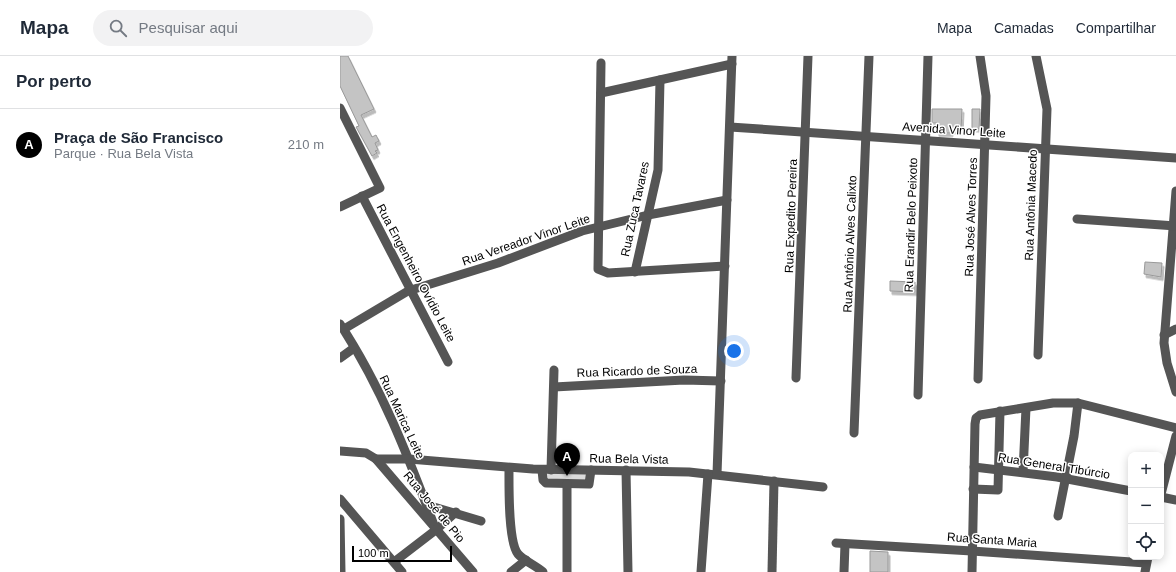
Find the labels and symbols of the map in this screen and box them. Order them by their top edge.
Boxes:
street label: Avenida Vinor Leite [902,119,1007,141]
street label: Rua Antônia Macedo [1022,149,1040,261]
street label: Rua Erandir Belo Peixoto [902,157,920,293]
street label: Rua José Alves Torres [962,157,980,277]
street label: Rua Expedito Pereira [782,158,800,273]
street label: Rua Zuca Tavares [618,160,652,258]
street label: Rua Antônio Alves Calixto [841,175,859,313]
street label: Rua Engenheiro Ovídio Leite [374,202,459,345]
street label: Rua Vereador Vinor Leite [460,211,592,269]
your location [724,341,744,361]
street label: Rua Ricardo de Souza [576,362,698,380]
street label: Rua Marica Leite [376,373,428,461]
pin: A [554,443,580,476]
street label: Rua General Tibúrcio [997,450,1111,482]
street label: Rua Bela Vista [589,451,669,467]
street label: Rua José de Pio [400,469,468,545]
street label: Rua Santa Maria [947,530,1038,550]
scale bar [352,544,452,563]

